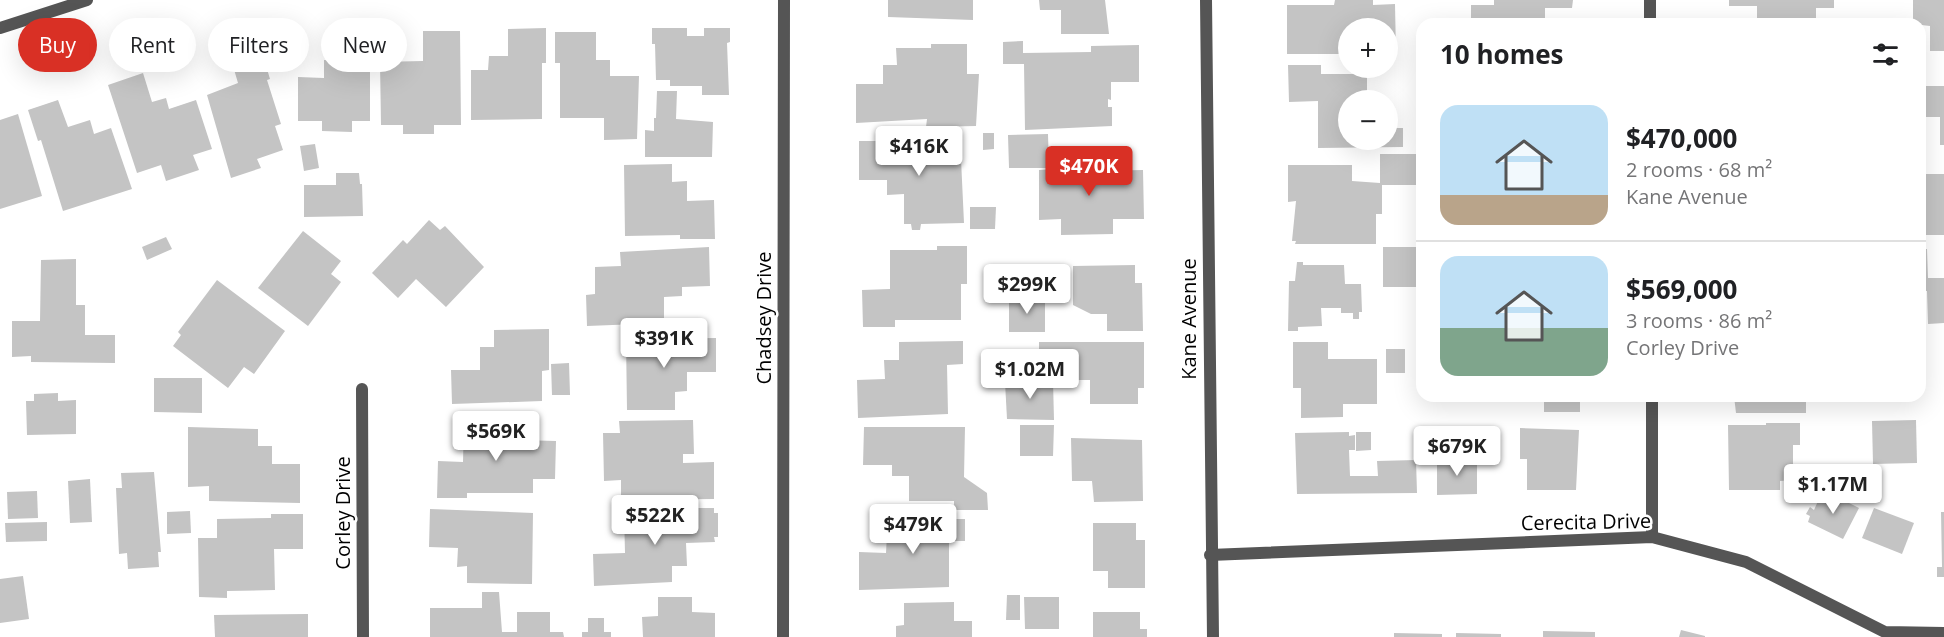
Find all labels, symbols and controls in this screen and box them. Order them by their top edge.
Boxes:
chip: Buy [18,18,97,72]
chip: Rent [109,18,196,72]
chip: Filters [208,18,309,72]
chip: New [321,18,407,72]
map controls [1338,18,1398,150]
button: + [1338,18,1398,78]
text: 10 homes [1440,36,1564,72]
icon: filters [1869,38,1902,71]
button: − [1338,90,1398,150]
text: $470,000 [1626,120,1737,156]
pin: $416K [877,126,961,177]
icon: home [1488,129,1560,201]
text: $416K [889,132,949,159]
pin: $470K [1047,146,1131,197]
text: $470K [1059,152,1119,179]
text: 2 rooms · 68 m² [1626,156,1772,183]
text: Kane Avenue [1626,183,1748,210]
street label: Chadsey Drive [750,251,777,385]
street label: Kane Avenue [1175,258,1202,380]
pin: $299K [985,264,1069,315]
text: $299K [997,270,1057,297]
text: $569,000 [1626,271,1737,307]
icon: home [1488,280,1560,352]
text: 3 rooms · 86 m² [1626,307,1772,334]
pin: $391K [622,318,706,369]
text: $391K [634,324,694,351]
text: Corley Drive [1626,334,1739,361]
pin: $1.02M [981,349,1079,400]
text: $1.02M [995,355,1065,382]
pin: $569K [454,411,538,462]
text: $569K [466,417,526,444]
pin: $679K [1415,426,1499,477]
text: $679K [1427,432,1487,459]
street label: Corley Drive [329,456,356,570]
pin: $1.17M [1784,464,1882,515]
text: $1.17M [1798,470,1868,497]
pin: $522K [613,495,697,546]
text: $522K [625,501,685,528]
pin: $479K [871,504,955,555]
street label: Cerecita Drive [1521,507,1651,536]
text: $479K [883,510,943,537]

